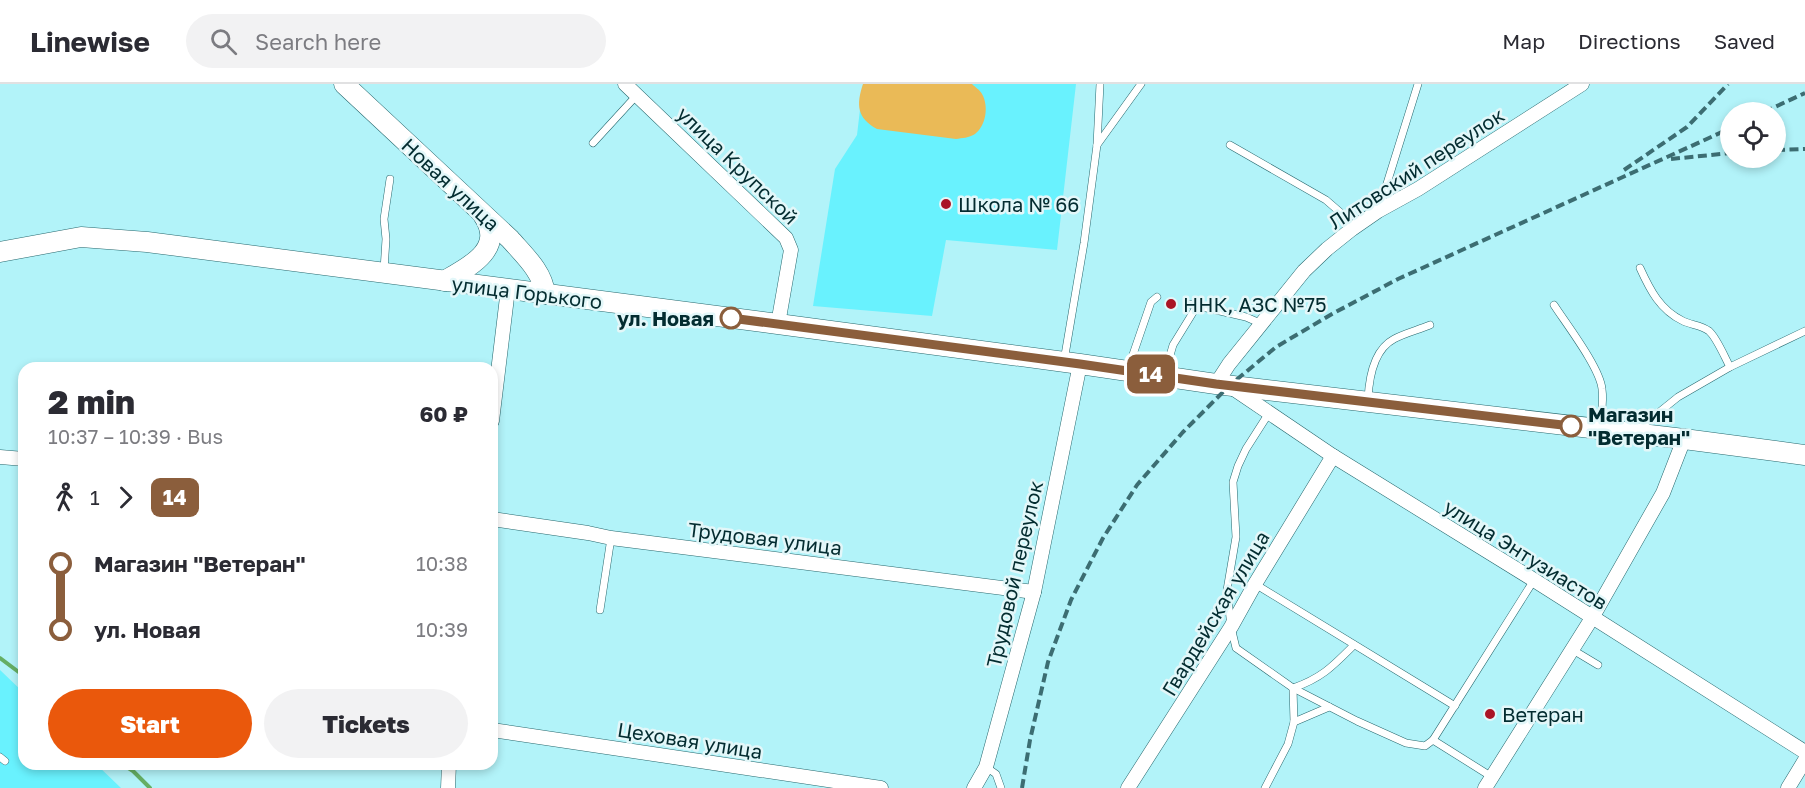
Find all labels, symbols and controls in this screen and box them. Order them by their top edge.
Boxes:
search box [186,14,606,68]
text: Linewise [30,25,150,58]
icon: search [207,25,240,58]
text: Search here [255,28,381,55]
text: Map [1502,28,1545,54]
text: Directions [1578,28,1681,54]
text: Saved [1714,28,1775,54]
street label: улица Крупской [673,101,803,229]
street label: Литовский переулок [1324,102,1508,234]
map controls [1720,102,1786,168]
button: locate [1720,102,1786,168]
street label: Новая улица [397,133,505,235]
place label: Школа № 66 [958,192,1079,216]
marker: Школа № 66 [939,197,953,211]
street label: улица Горького [450,271,604,313]
place label: ННК, АЗС №75 [1183,292,1327,316]
marker: ННК, АЗС №75 [1164,297,1178,311]
place label: ул. Новая [617,306,714,330]
marker: ул. Новая [720,307,742,329]
line badge: 14 [1124,354,1178,394]
text: 14 [1139,361,1163,387]
text: 2 min [48,382,135,421]
text: 60 ₽ [419,400,468,427]
place label: Магазин "Ветеран" [1588,402,1690,449]
marker: Магазин "Ветеран" [1560,415,1582,437]
text: 10:37 – 10:39 · Bus [48,424,223,448]
street label: Трудовой переулок [981,478,1047,670]
icon: walk [48,481,81,514]
icon: forward [109,481,142,514]
text: 14 [163,484,187,510]
text: 1 [90,485,100,509]
street label: улица Энтузиастов [1440,494,1612,614]
street label: Трудовая улица [687,517,843,559]
street label: Гвардейская улица [1156,526,1274,700]
text: Магазин "Ветеран" [94,550,306,577]
text: 10:38 [416,551,468,575]
text: ул. Новая [94,616,201,643]
text: 10:39 [416,617,468,641]
button: Start [48,689,252,758]
button: Tickets [264,689,468,758]
place label: Ветеран [1502,702,1584,726]
marker: Ветеран [1483,707,1497,721]
street label: Цеховая улица [616,717,764,763]

